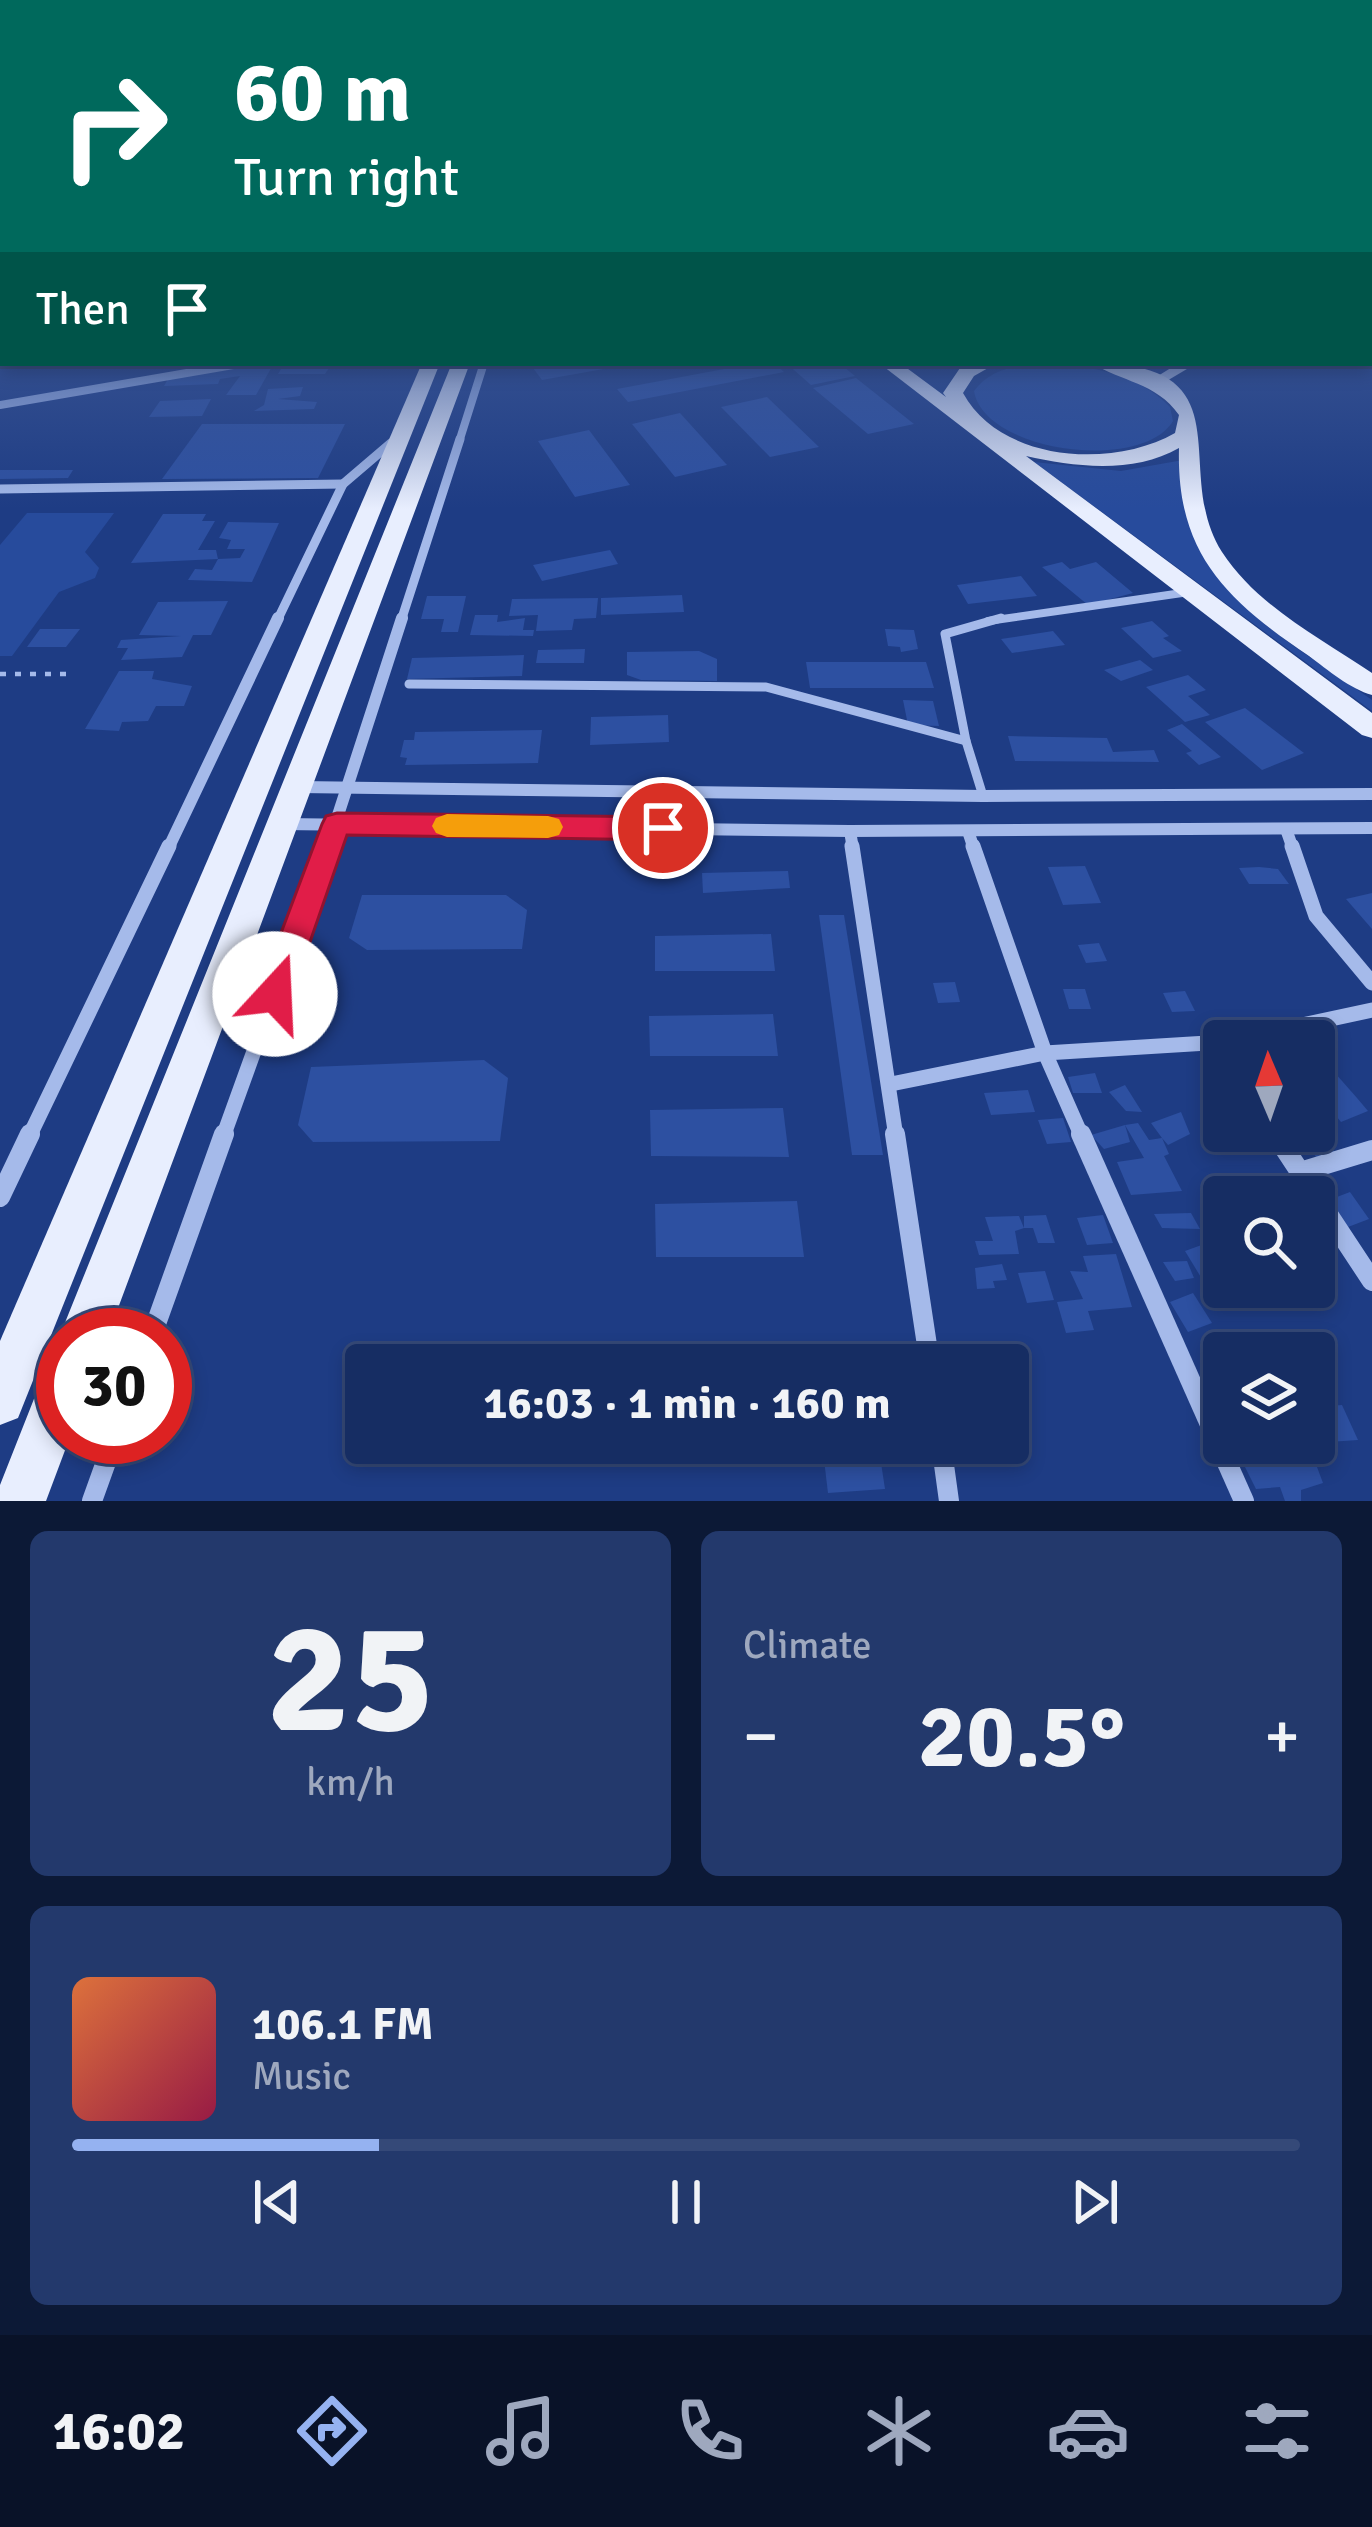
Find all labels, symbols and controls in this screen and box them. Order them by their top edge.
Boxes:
text: 60 m [234,41,411,145]
icon: right [36,48,192,204]
text: Turn right [234,144,459,211]
icon: arrive [154,276,220,342]
text: Then [36,282,130,337]
pin [612,777,714,879]
icon: arrive [630,795,696,861]
position arrow [212,931,338,1057]
north arrow [1203,1020,1335,1152]
map controls [1203,1020,1335,1464]
button: search [1203,1176,1335,1308]
speed limit sign: 30 [36,1308,192,1464]
button: layers [1203,1332,1335,1464]
text: 16:03 · 1 min · 160 m [483,1376,891,1431]
text: 25 [266,1583,435,1776]
text: Climate [743,1621,872,1669]
text: 20.5° [918,1681,1125,1792]
text: − [743,1696,779,1777]
text: + [1264,1696,1300,1777]
text: km/h [306,1758,395,1806]
text: 106.1 FM [252,1997,434,2052]
text: Music [252,2052,351,2100]
icon: previous [244,2169,310,2235]
icon: pause [653,2169,719,2235]
icon: next [1062,2169,1128,2235]
icon: directions [290,2389,374,2473]
icon: music [479,2389,563,2473]
icon: phone [668,2389,752,2473]
icon: climate [857,2389,941,2473]
icon: car [1046,2389,1130,2473]
icon: filters [1235,2389,1319,2473]
text: 16:02 [53,2398,185,2465]

